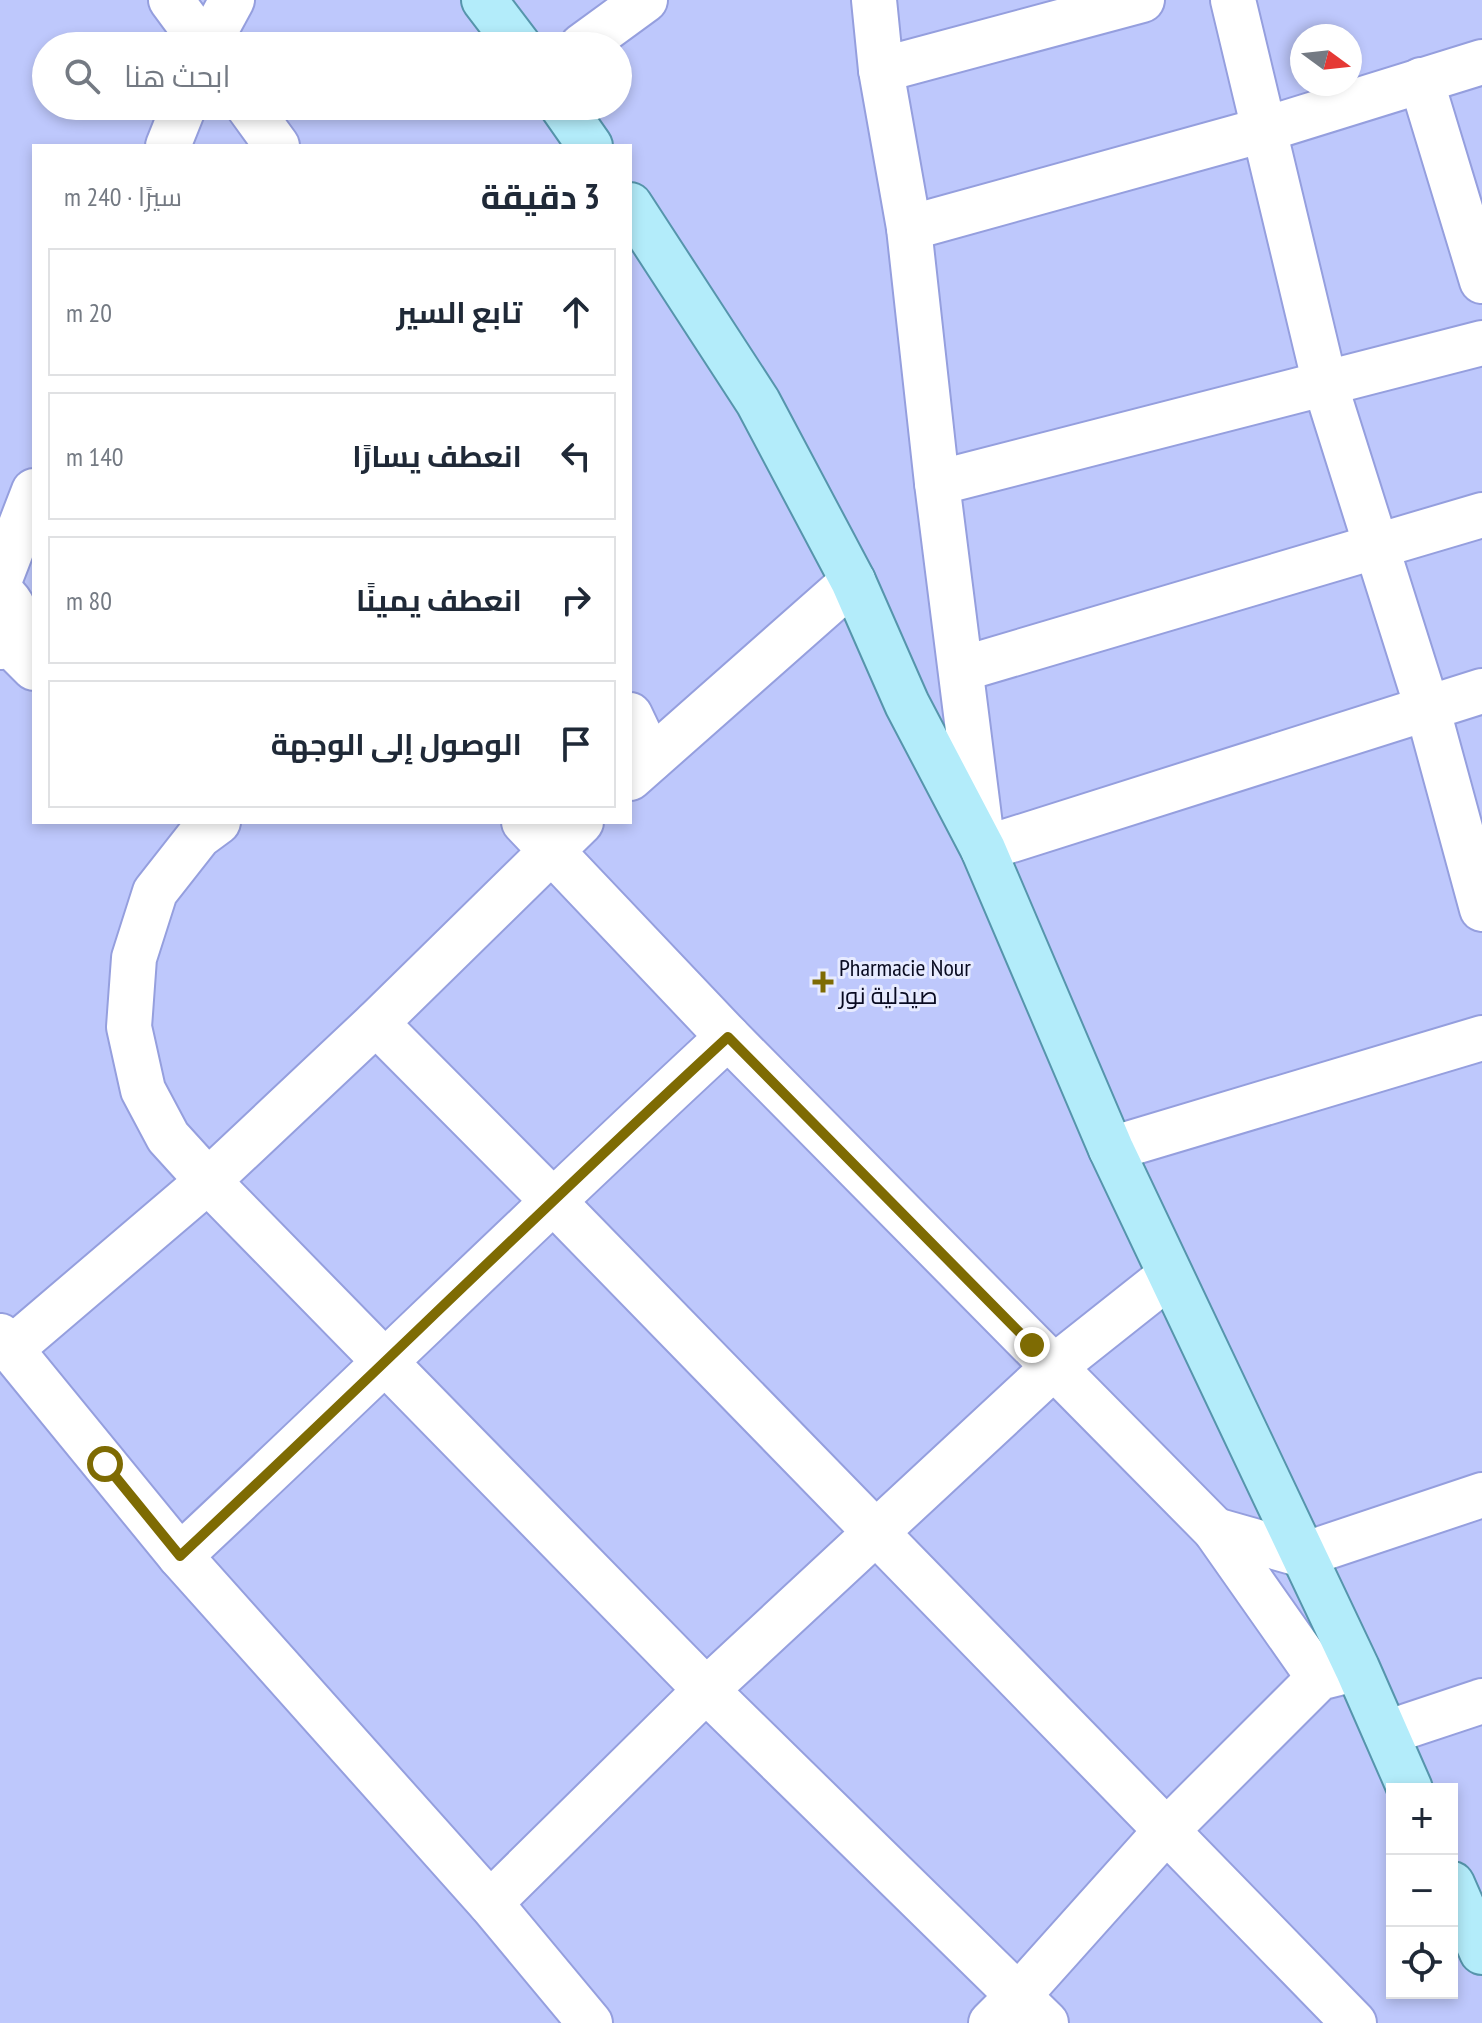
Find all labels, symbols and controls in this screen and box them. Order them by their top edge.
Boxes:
north arrow [1290,24,1362,96]
search box [32,32,632,120]
icon: search [60,54,104,98]
text: ابحث هنا [124,56,231,95]
text: 3 دقيقة [481,174,600,218]
text: سيرًا · 240 m [64,180,182,213]
icon: ahead [554,290,598,334]
text: تابع السير [397,292,522,331]
text: 20 m [66,296,112,329]
icon: left [554,434,598,478]
text: انعطف يسارًا [352,436,522,475]
text: 140 m [66,440,124,473]
icon: right [554,578,598,622]
text: انعطف يمينًا [356,580,522,619]
text: 80 m [66,584,112,617]
icon: arrive [554,722,598,766]
text: الوصول إلى الوجهة [271,724,522,763]
place label: Pharmacie Nour صيدلية نور [837,952,971,1011]
marker: Pharmacie Nour صيدلية نور [814,973,832,991]
route end [1014,1327,1050,1363]
route start [87,1446,123,1482]
map controls [1386,1783,1458,1999]
button: + [1386,1783,1458,1855]
button: − [1386,1855,1458,1927]
button: locate [1386,1927,1458,1999]

